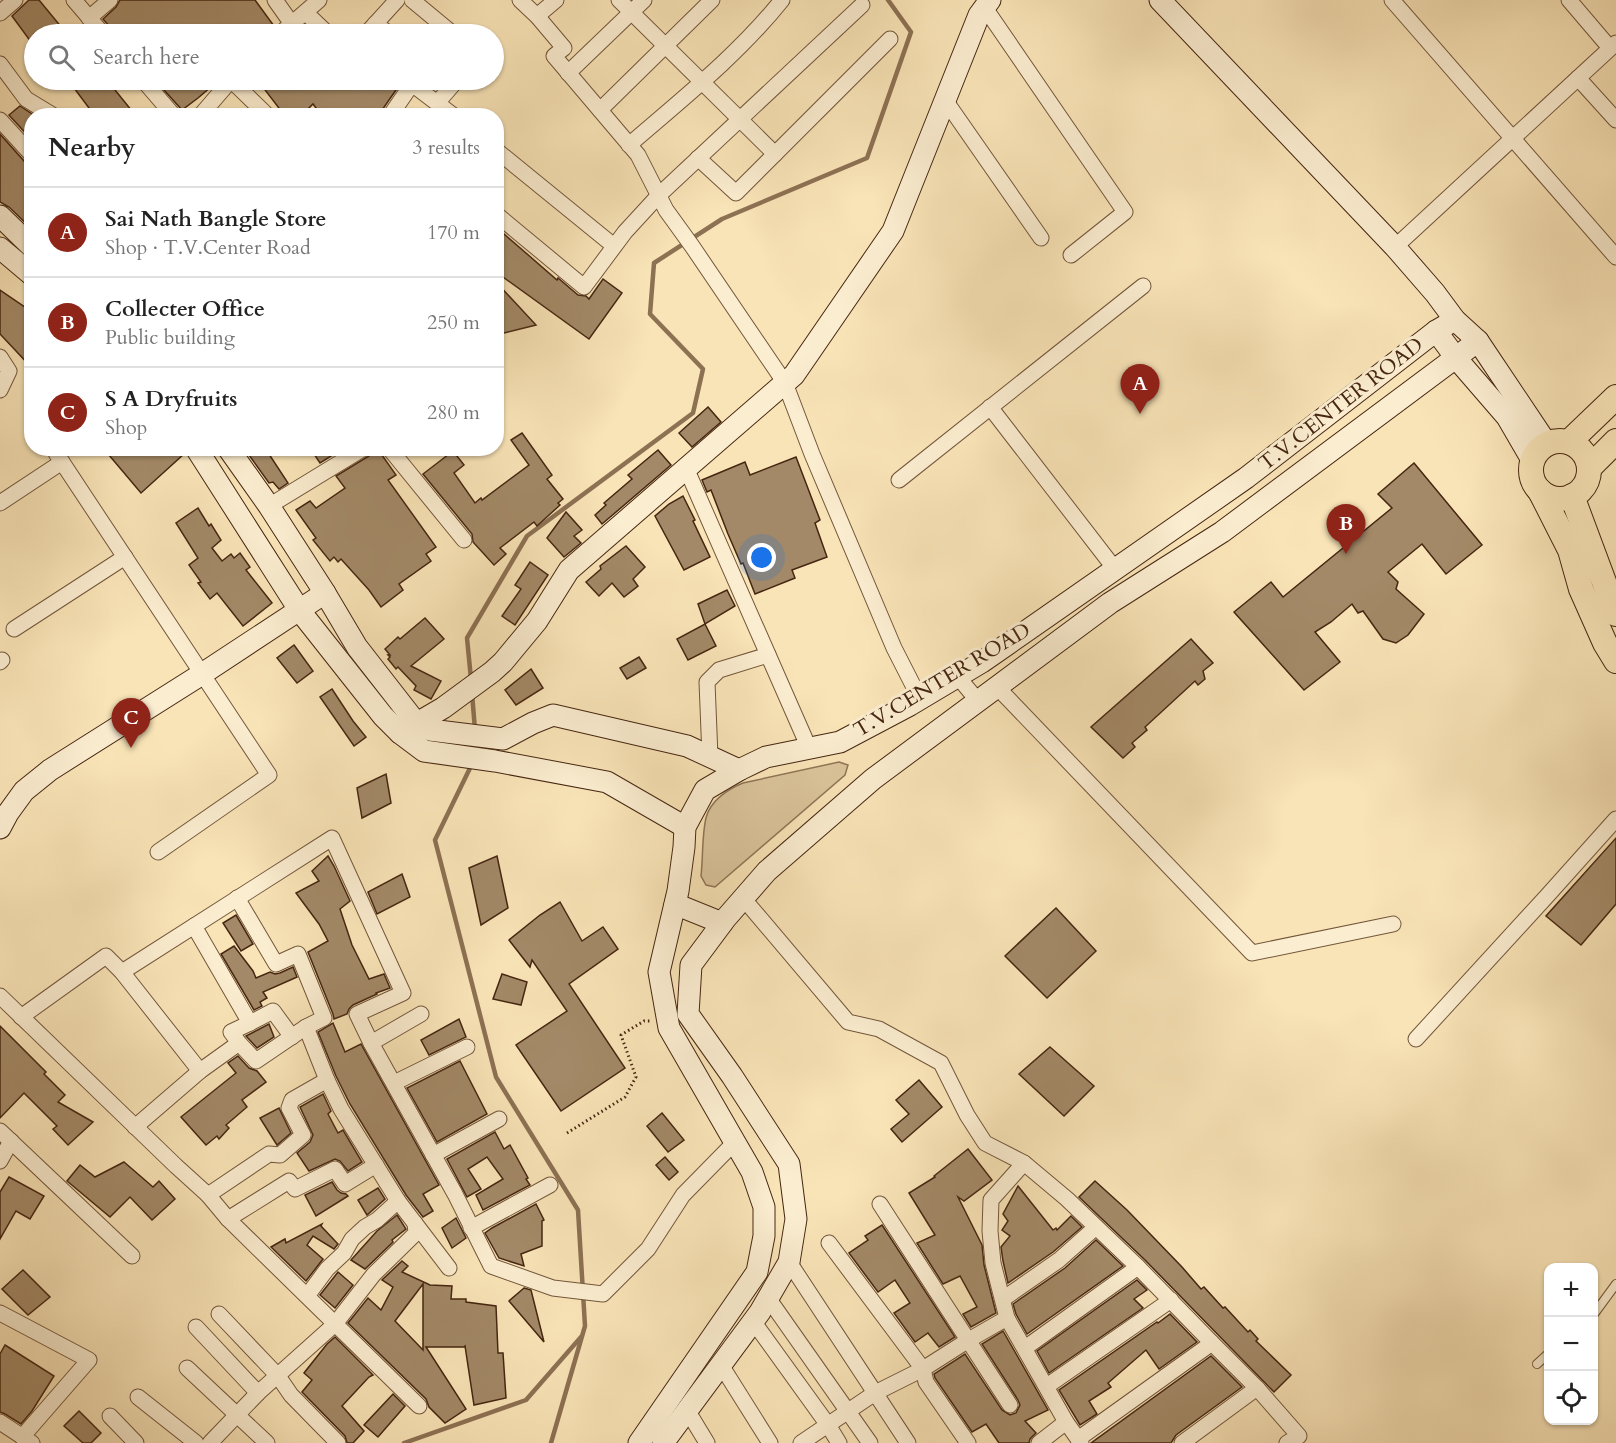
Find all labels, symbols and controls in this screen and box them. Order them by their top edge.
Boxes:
search box [24,24,504,90]
icon: search [45,41,78,74]
text: Search here [93,42,200,72]
text: Nearby [48,130,136,165]
text: 3 results [412,134,480,161]
text: Sai Nath Bangle Store [105,204,326,234]
text: A [60,219,75,246]
text: 170 m [427,219,480,246]
text: Shop · T.V.Center Road [105,234,311,261]
text: Collecter Office [105,294,265,324]
text: B [60,309,75,336]
text: 250 m [427,309,480,336]
text: Public building [105,324,235,351]
street label: T.V.CENTER ROAD [1253,330,1429,478]
pin: A [1120,364,1160,414]
text: S A Dryfruits [105,384,237,414]
text: C [60,399,75,426]
text: 280 m [427,399,480,426]
text: Shop [105,414,147,441]
pin: B [1326,504,1366,554]
your location [747,543,776,572]
street label: T.V.CENTER ROAD [848,616,1036,744]
pin: C [112,698,150,748]
map controls [1544,1263,1598,1425]
button: + [1544,1263,1598,1317]
button: − [1544,1317,1598,1371]
button: locate [1544,1371,1598,1425]

